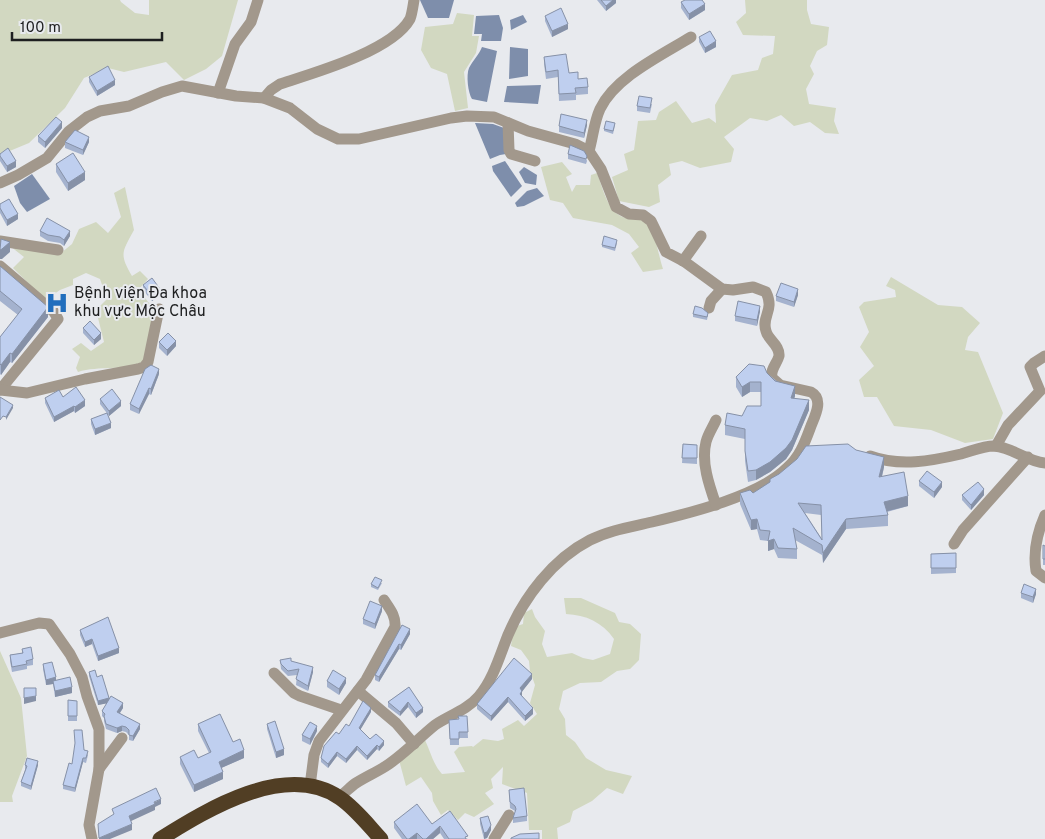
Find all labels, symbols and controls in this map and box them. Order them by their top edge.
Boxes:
scale bar [12,10,162,42]
text: 100 m [20,19,61,38]
place label: Bệnh viện Đa khoa khu vực Mộc Châu [74,284,207,322]
hospital icon: Bệnh viện Đa khoa khu vực Mộc Châu [44,290,70,316]

